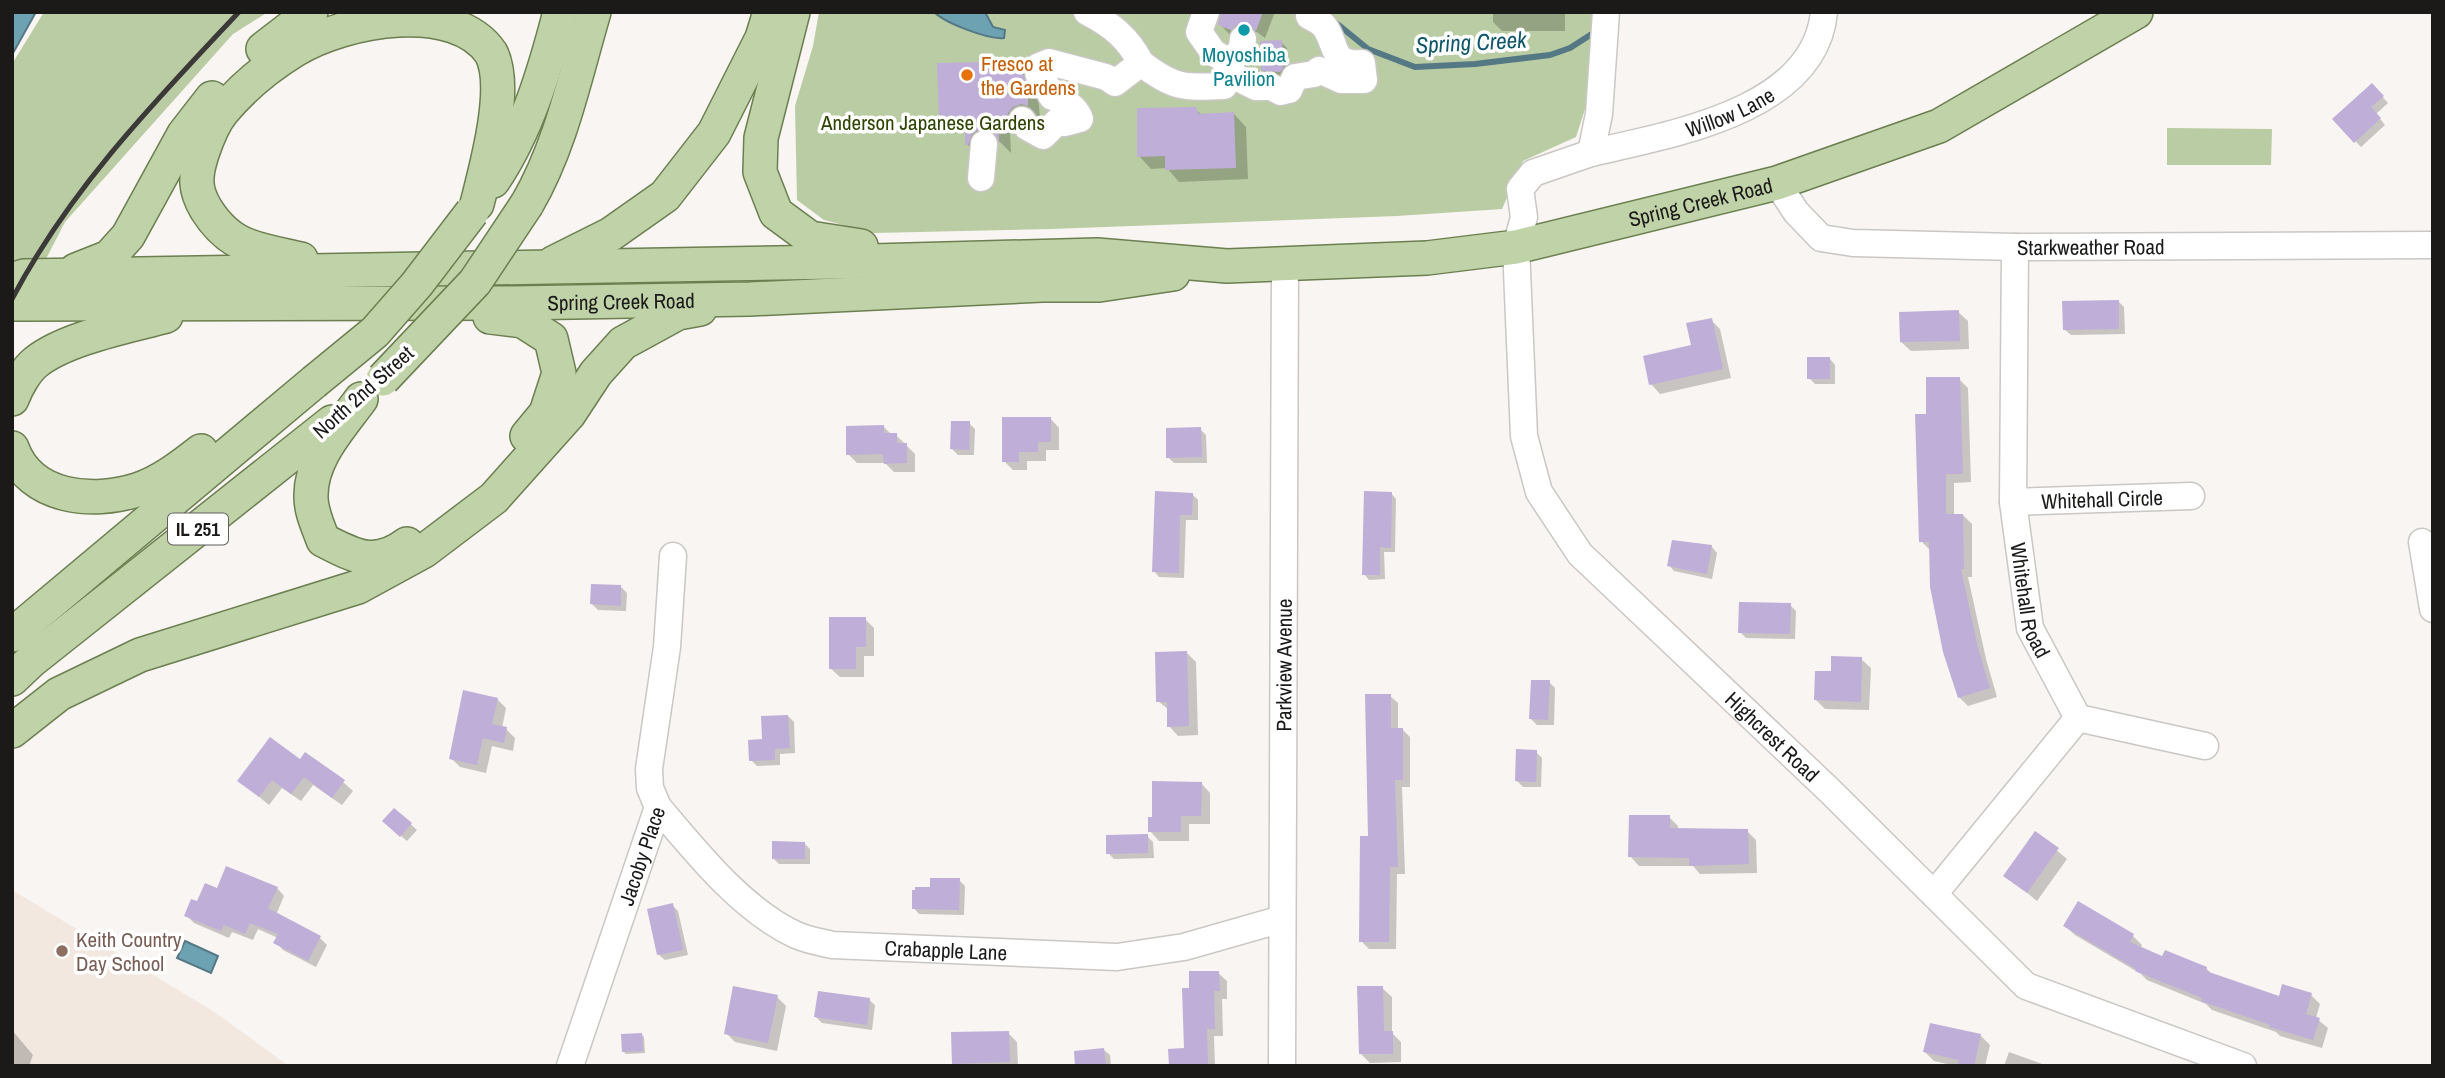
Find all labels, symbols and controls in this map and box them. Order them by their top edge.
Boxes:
marker: Moyoshiba Pavilion [1236,22,1252,38]
water label: Spring Creek [1415,24,1529,60]
place label: Moyoshiba Pavilion [1202,40,1287,93]
place label: Fresco at the Gardens [981,49,1076,102]
marker: Fresco at the Gardens [959,67,975,83]
street label: Willow Lane [1682,80,1780,144]
park label: Anderson Japanese Gardens [820,108,1045,137]
street label: Spring Creek Road [1625,170,1775,233]
street label: Starkweather Road [2017,232,2165,261]
street label: Spring Creek Road [547,285,695,317]
street label: North 2nd Street [306,339,420,445]
street label: Whitehall Circle [2041,482,2163,516]
road number: IL 251 [168,514,228,544]
street label: Whitehall Road [2004,541,2058,663]
street label: Parkview Avenue [1269,599,1298,731]
street label: Highcrest Road [1719,685,1826,788]
street label: Jacoby Place [611,803,672,909]
place label: Keith Country Day School [76,925,182,978]
street label: Crabapple Lane [884,933,1008,967]
marker: Keith Country Day School [54,943,70,959]

